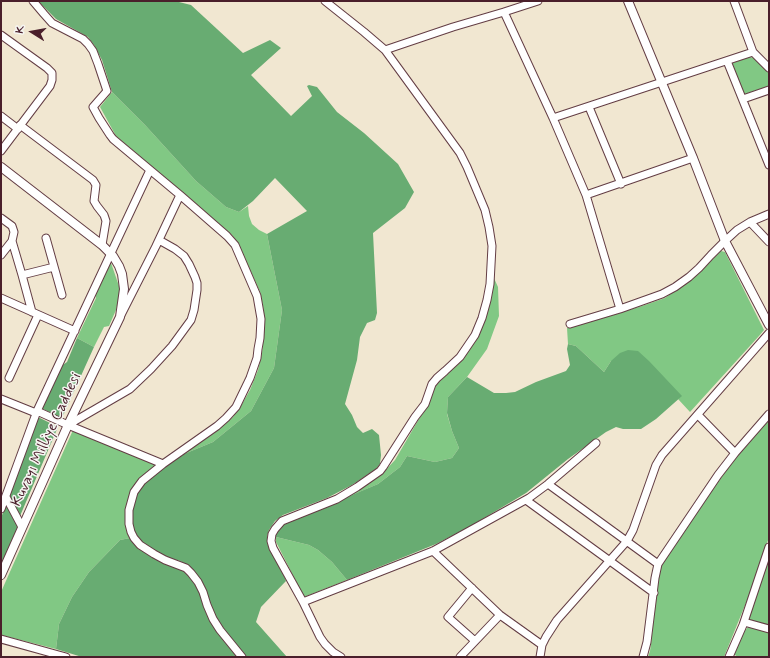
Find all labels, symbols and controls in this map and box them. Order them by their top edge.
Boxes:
north arrow [12,12,52,52]
text: K [13,25,28,35]
street label: Kuvayı Milliye Caddesi [8,370,86,510]

